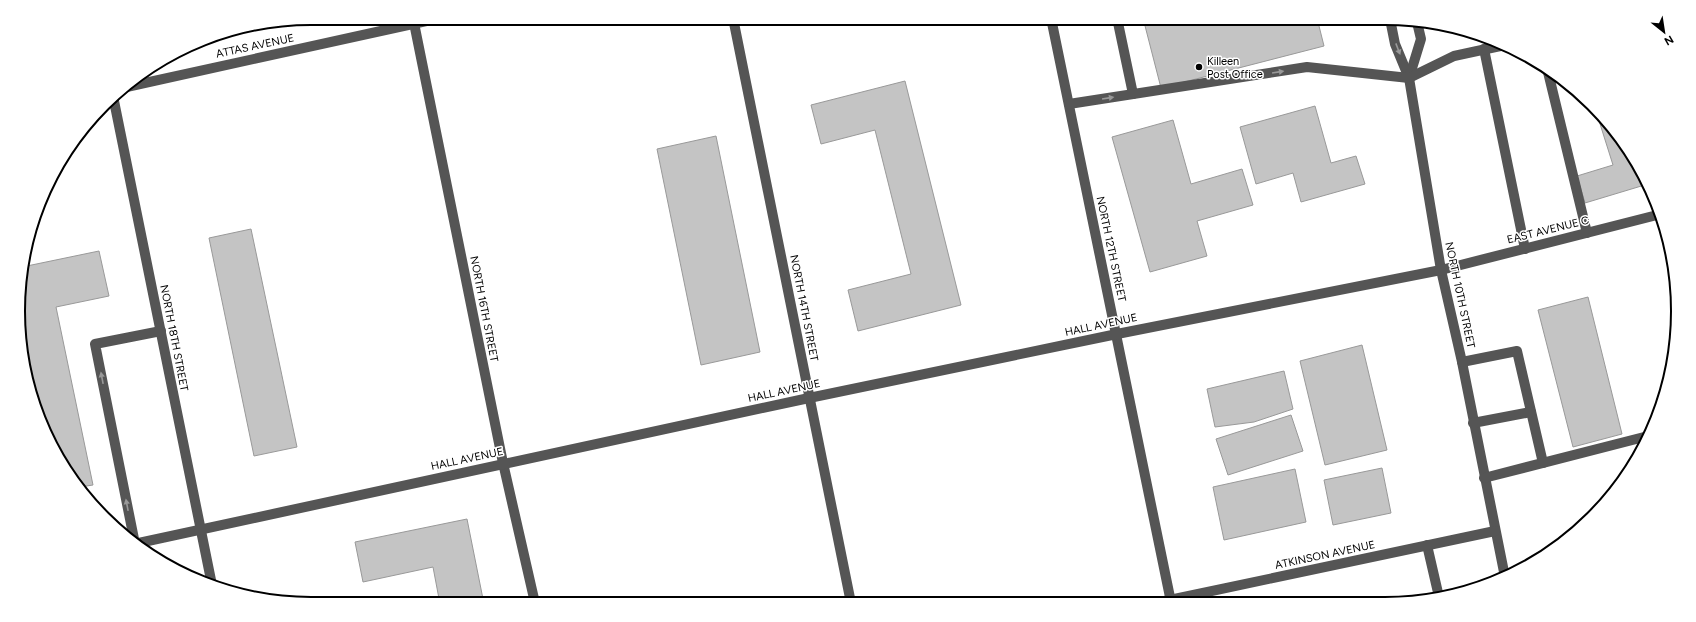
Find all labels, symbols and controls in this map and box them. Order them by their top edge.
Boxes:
north arrow [1644,12,1684,52]
street label: ATTAS AVENUE [215,31,295,61]
text: N [1662,32,1676,48]
one-way arrow [1395,43,1401,55]
place label: Killeen Post Office [1207,55,1263,81]
marker: Killeen Post Office [1194,62,1204,72]
one-way arrow [1271,69,1284,75]
one-way arrow [1101,95,1114,101]
street label: NORTH 12TH STREET [1093,195,1129,303]
street label: EAST AVENUE C [1506,214,1590,246]
street label: NORTH 10TH STREET [1442,241,1478,349]
street label: NORTH 14TH STREET [787,254,821,362]
street label: NORTH 16TH STREET [467,255,501,363]
street label: NORTH 18TH STREET [157,284,191,392]
street label: HALL AVENUE [1064,311,1138,339]
one-way arrow [98,372,104,384]
street label: HALL AVENUE [747,377,821,405]
street label: HALL AVENUE [430,445,504,473]
one-way arrow [124,499,130,512]
street label: ATKINSON AVENUE [1274,538,1376,572]

